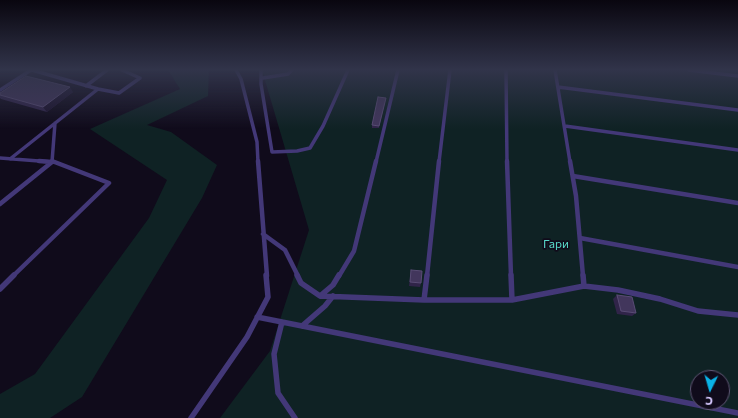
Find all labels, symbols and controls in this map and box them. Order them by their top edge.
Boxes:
park label: Гари [543,237,569,251]
north arrow [690,370,730,410]
text: С [705,395,713,408]

